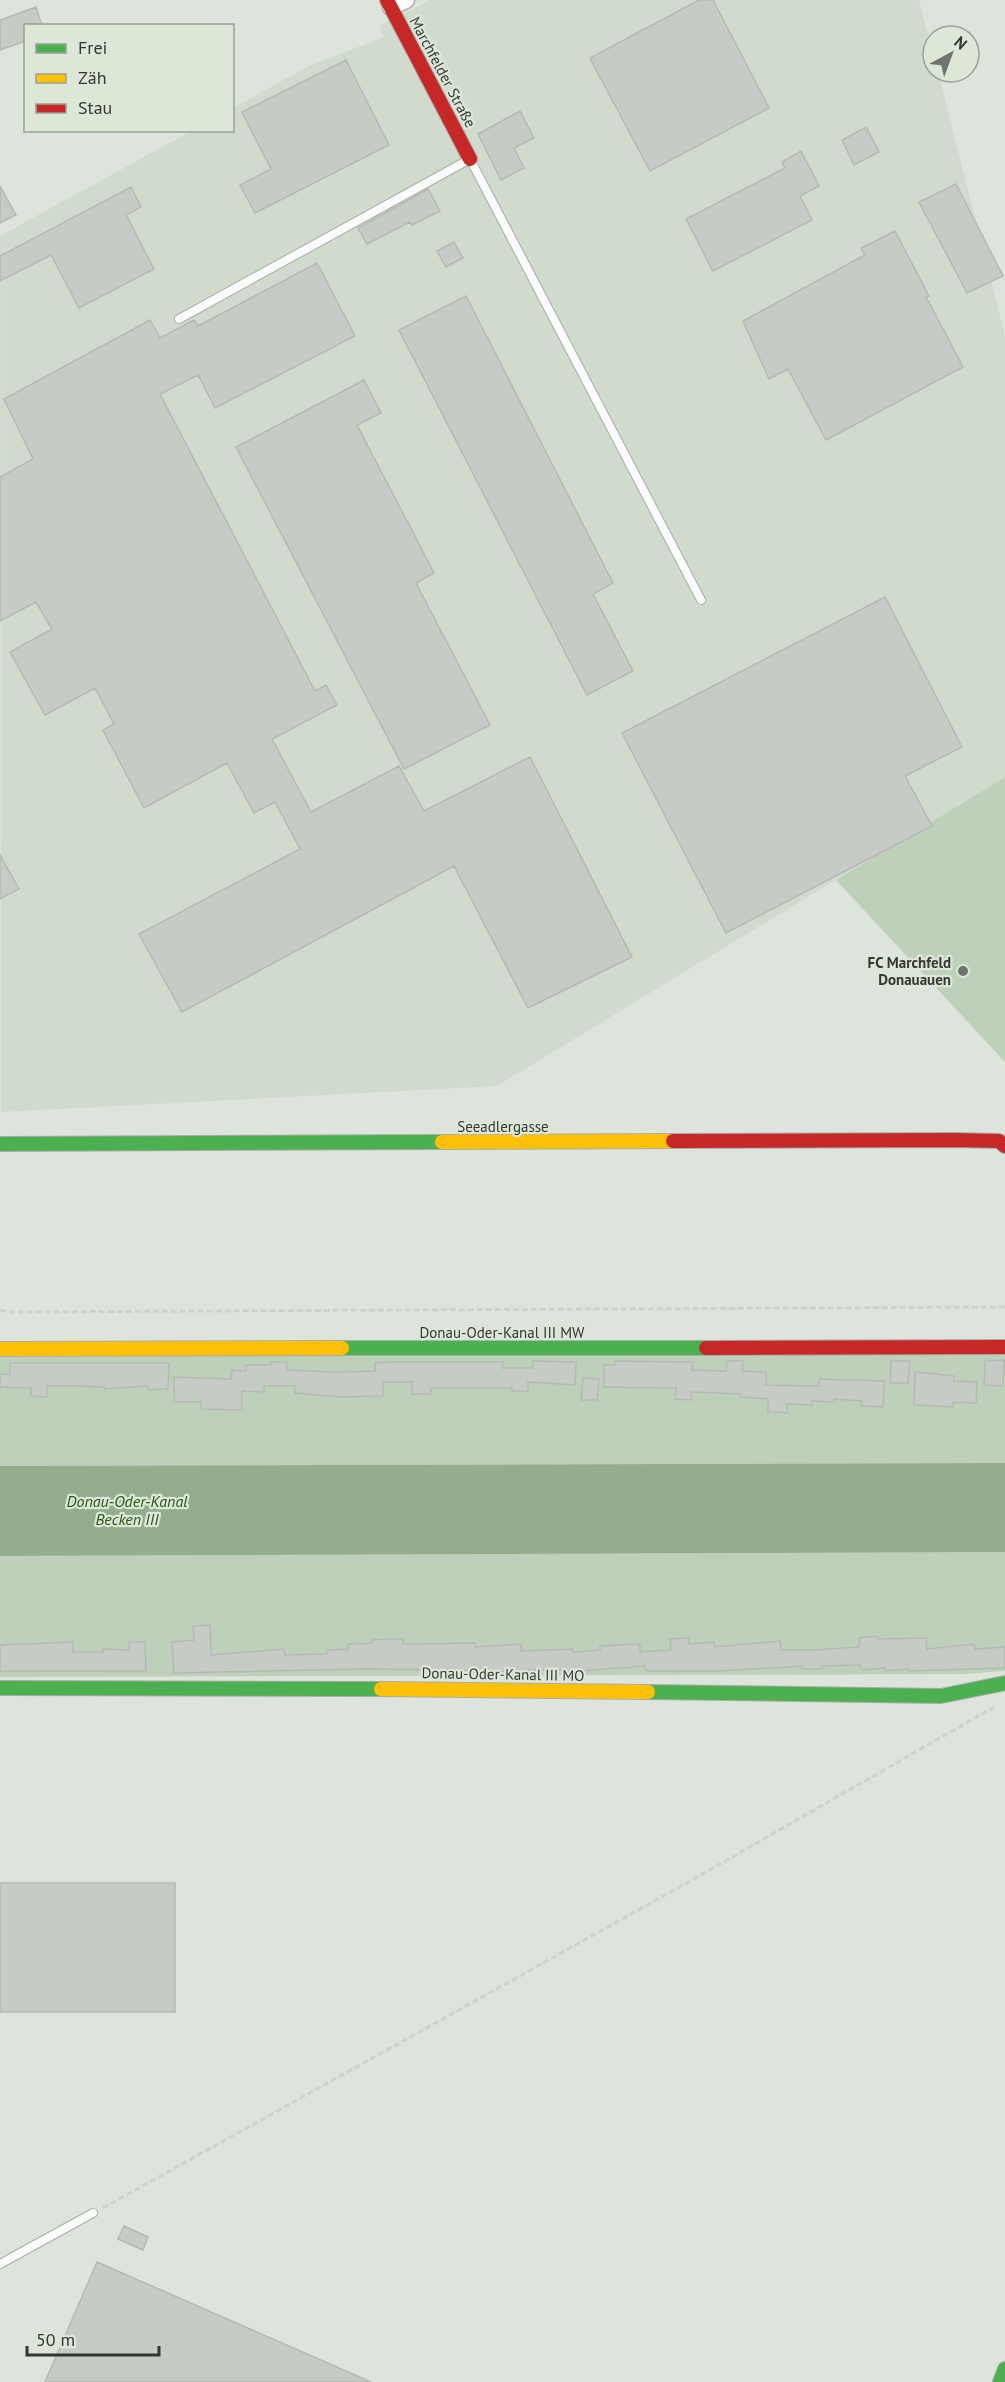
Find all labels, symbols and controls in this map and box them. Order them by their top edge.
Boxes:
street label: Marchfelder Straße [406,13,480,131]
legend [24,24,234,132]
north arrow [921,24,981,84]
text: N [950,32,971,54]
text: Frei [78,36,107,59]
text: Zäh [78,66,107,89]
text: Stau [78,96,112,119]
place label: FC Marchfeld Donauauen [868,953,951,989]
marker: FC Marchfeld Donauauen [956,964,970,978]
street label: Seeadlergasse [457,1117,549,1136]
street label: Donau-Oder-Kanal III MW [419,1323,585,1342]
water label: Donau-Oder-Kanal Becken III [66,1491,188,1529]
street label: Donau-Oder-Kanal III MO [421,1663,585,1685]
scale bar [27,2319,159,2357]
text: 50 m [36,2328,75,2351]

